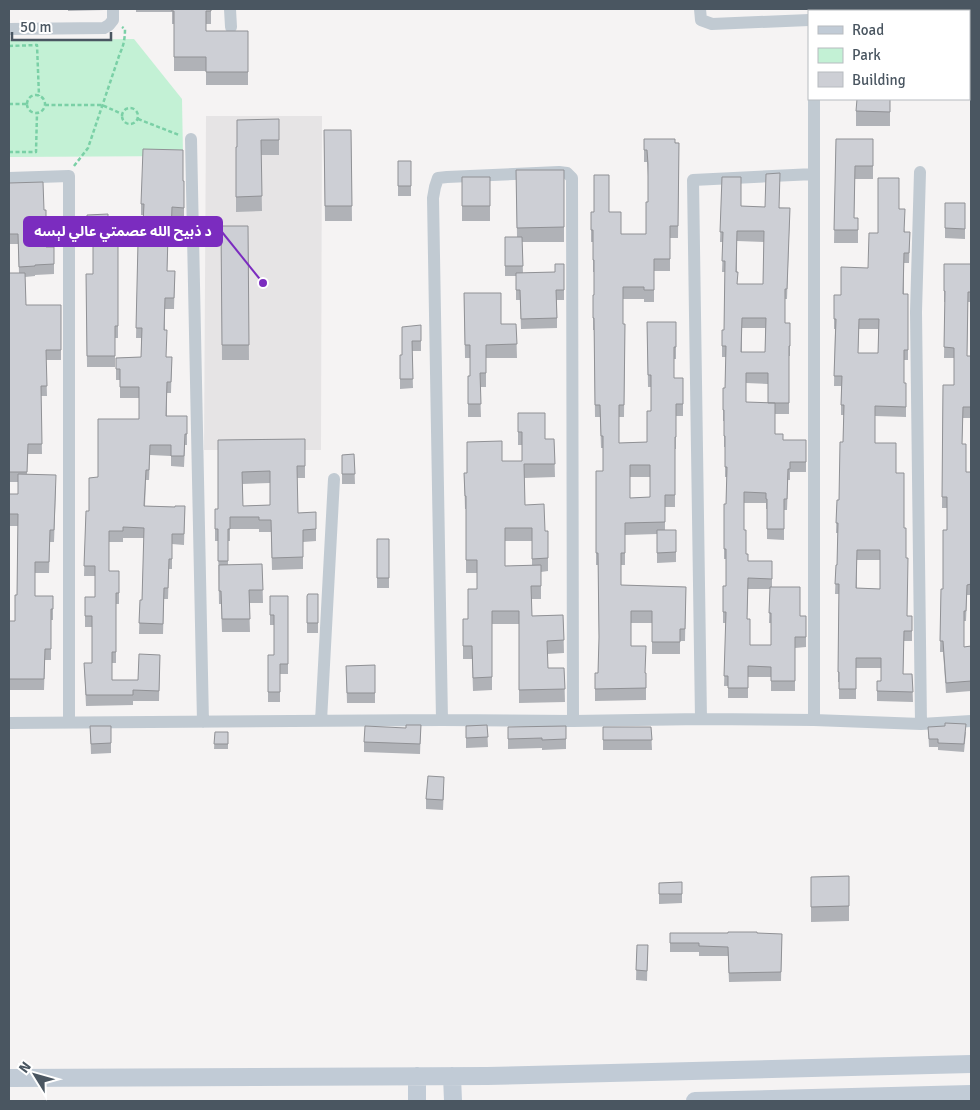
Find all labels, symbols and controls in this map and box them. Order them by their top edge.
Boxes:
scale bar [12,10,111,42]
legend [808,10,970,100]
text: 50 m [20,18,51,36]
text: Road [852,21,884,39]
text: Park [852,46,881,64]
text: Building [852,71,906,89]
callout: د ذبیح الله عصمتي عالي لېسه [24,217,222,246]
text: د ذبیح الله عصمتي عالي لېسه [34,223,212,242]
north arrow [10,1050,60,1100]
text: N [15,1058,35,1076]

